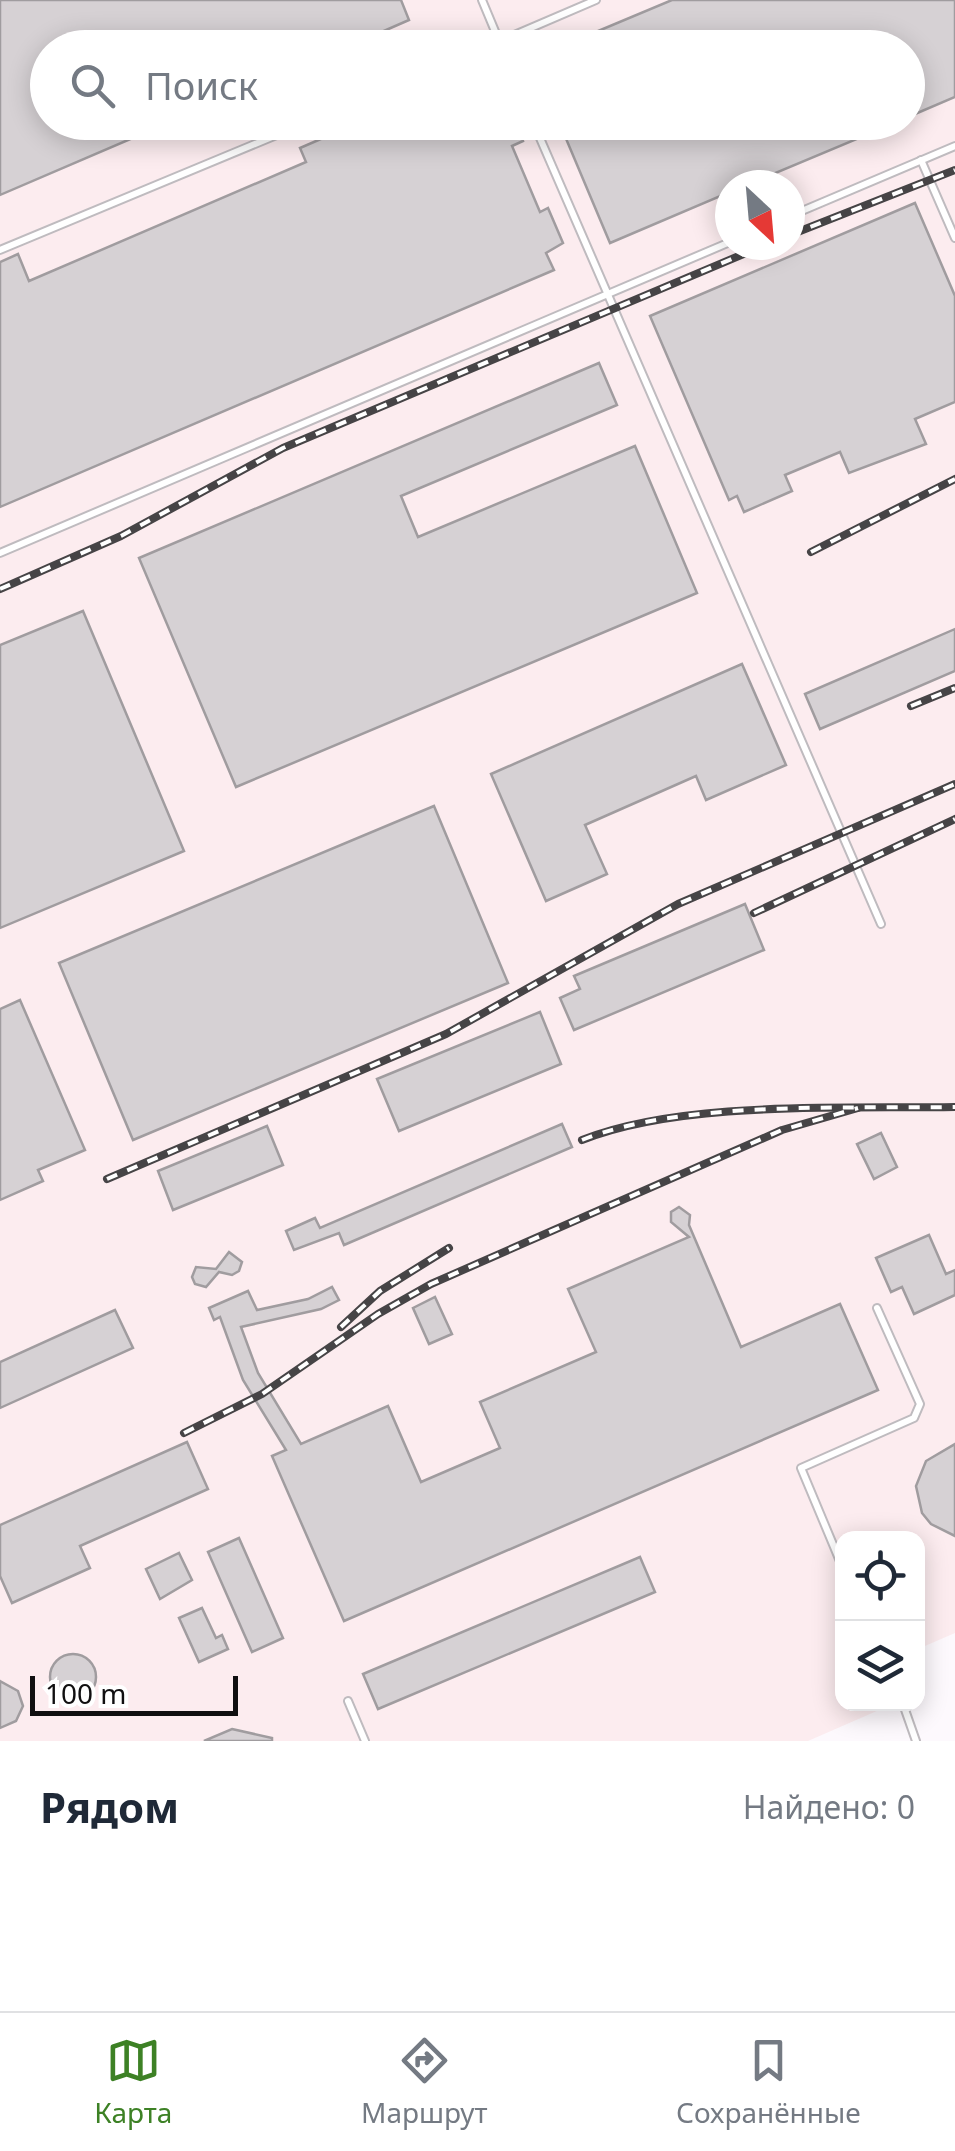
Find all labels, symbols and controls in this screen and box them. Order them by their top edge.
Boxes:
search box [30,30,925,140]
icon: search [65,58,120,113]
text: Поиск [145,59,258,111]
north arrow [715,170,805,260]
map controls [835,1531,925,1711]
button: locate [835,1531,925,1621]
button: layers [835,1621,925,1711]
scale bar [30,1671,238,1716]
text: 100 m [45,1674,127,1712]
text: Рядом [40,1778,179,1835]
text: Найдено: 0 [743,1785,915,1828]
tab: Карта [94,2033,172,2131]
tab: Маршрут [361,2033,488,2131]
tab: Сохранённые [676,2033,861,2131]

